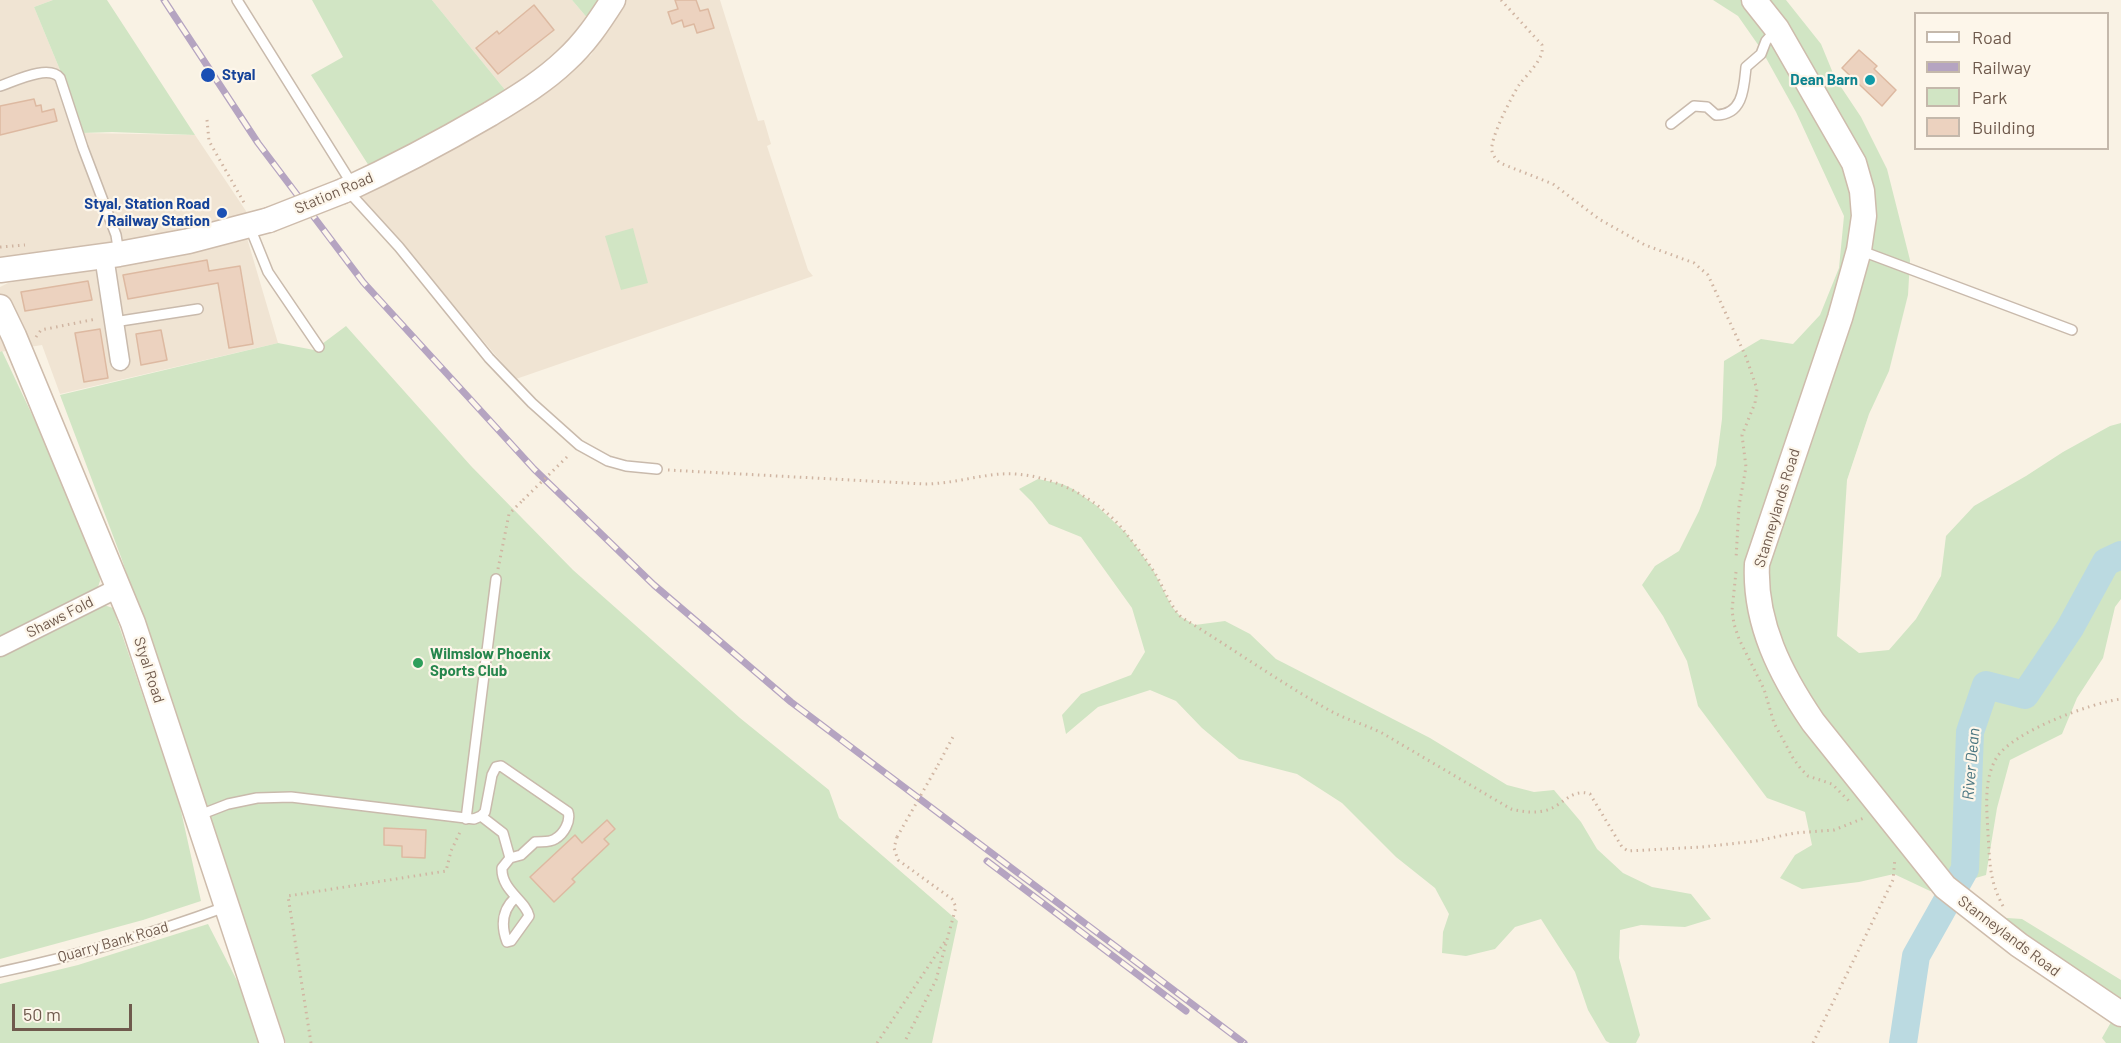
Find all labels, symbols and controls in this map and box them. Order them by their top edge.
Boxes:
legend [1914,12,2109,150]
text: Road [1972,26,2012,48]
text: Railway [1972,56,2031,78]
marker: Styal [199,66,217,84]
place label: Styal [222,66,255,84]
place label: Dean Barn [1790,71,1858,89]
marker: Dean Barn [1863,73,1877,87]
text: Park [1972,86,2007,108]
text: Building [1972,116,2035,138]
street label: Station Road [292,168,376,218]
place label: Styal, Station Road / Railway Station [84,195,210,230]
marker: Styal, Station Road / Railway Station [215,206,229,220]
street label: Stanneylands Road [1750,446,1804,570]
street label: Shaws Fold [24,592,96,642]
street label: Styal Road [130,635,168,705]
place label: Wilmslow Phoenix Sports Club [430,645,551,680]
marker: Wilmslow Phoenix Sports Club [411,656,425,670]
water label: River Dean [1958,727,1984,801]
street label: Stanneylands Road [1954,892,2064,980]
street label: Quarry Bank Road [56,918,170,966]
scale bar [15,992,135,1030]
text: 50 m [23,1003,61,1025]

